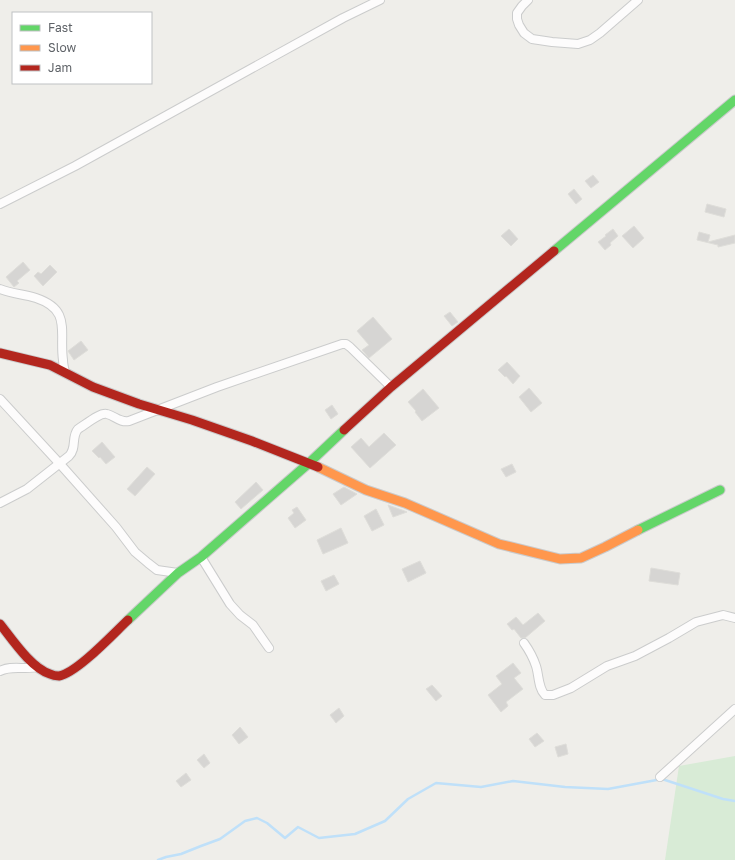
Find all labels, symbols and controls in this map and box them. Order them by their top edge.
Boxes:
legend [12,12,152,84]
text: Fast [48,20,73,35]
text: Slow [48,40,76,55]
text: Jam [48,60,72,75]

